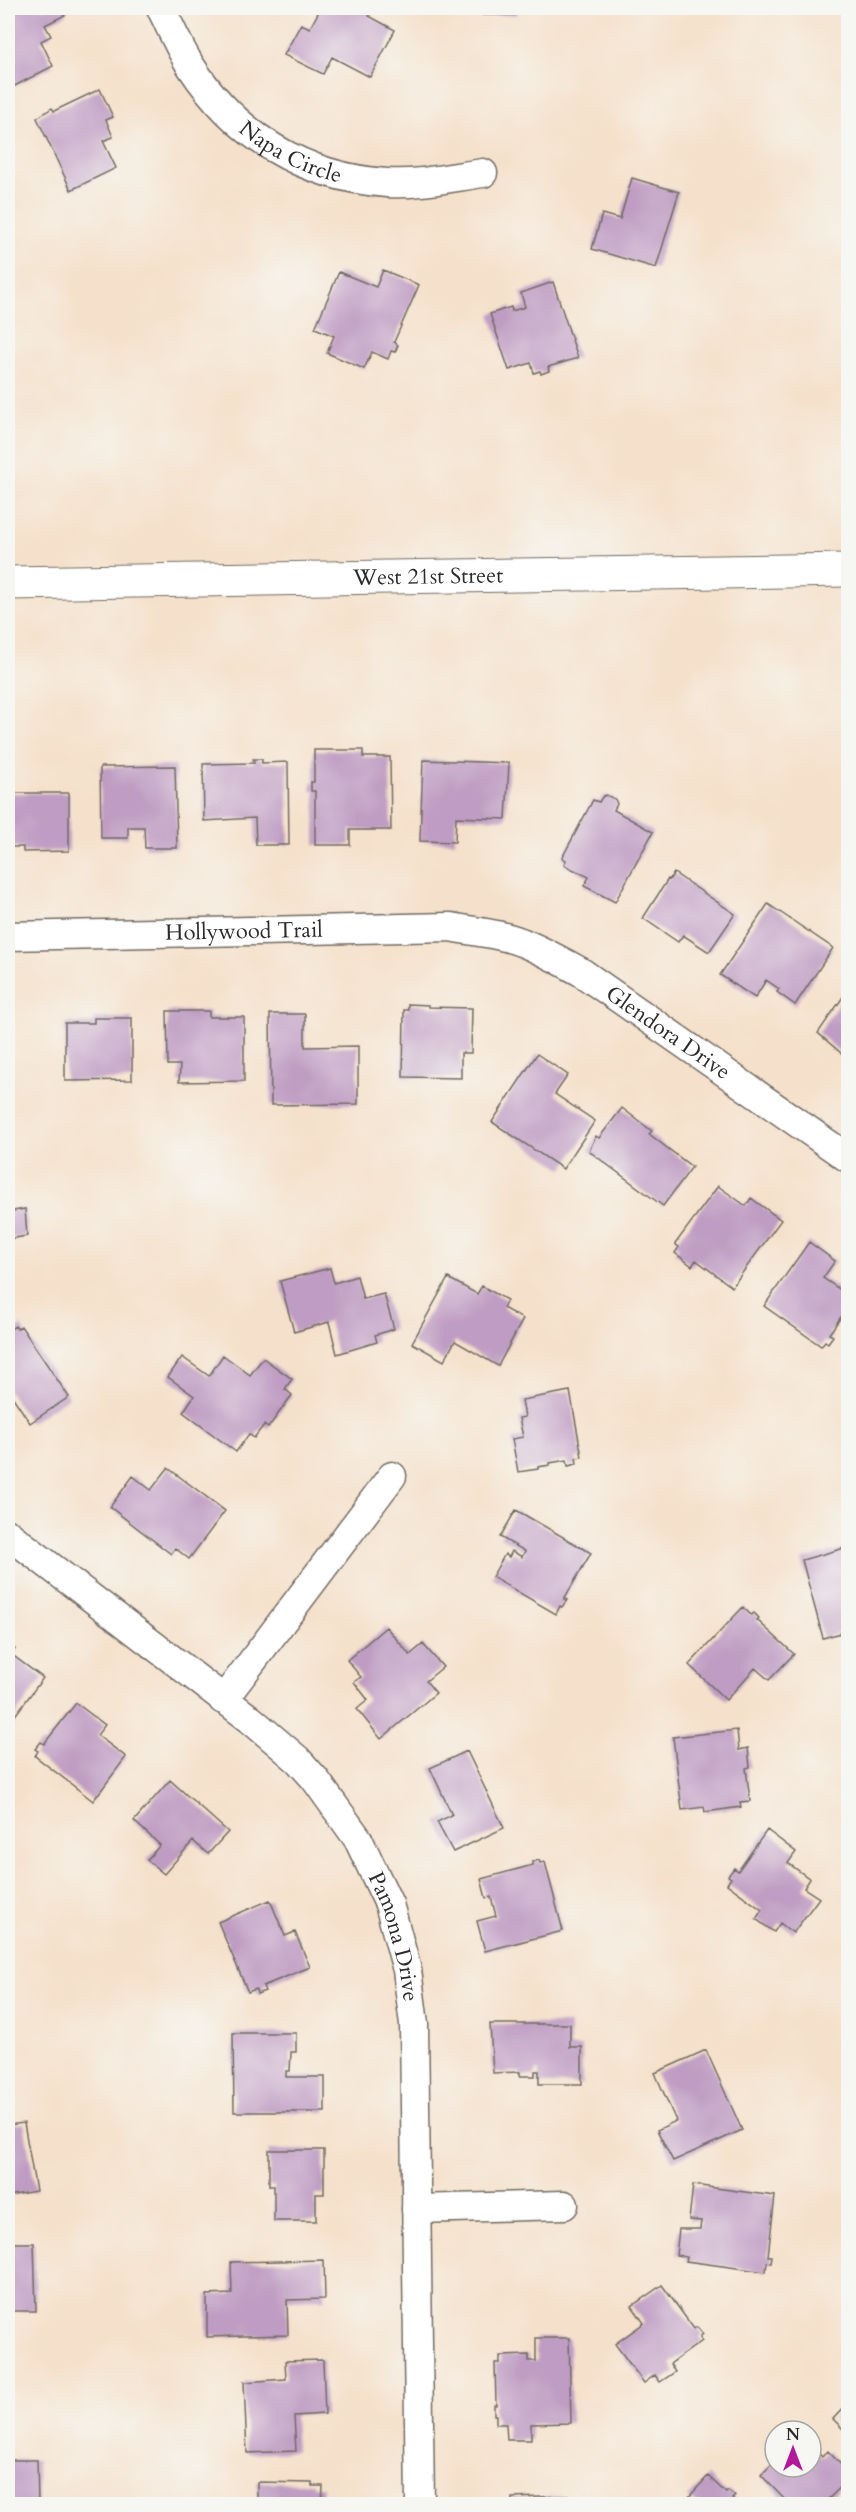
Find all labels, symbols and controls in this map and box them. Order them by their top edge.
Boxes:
street label: Napa Circle [233,114,345,190]
street label: West 21st Street [352,560,503,593]
street label: Hollywood Trail [165,915,323,948]
street label: Glendora Drive [600,979,736,1087]
street label: Pamona Drive [361,1867,426,2003]
north arrow [763,2419,823,2479]
text: N [786,2424,800,2446]

